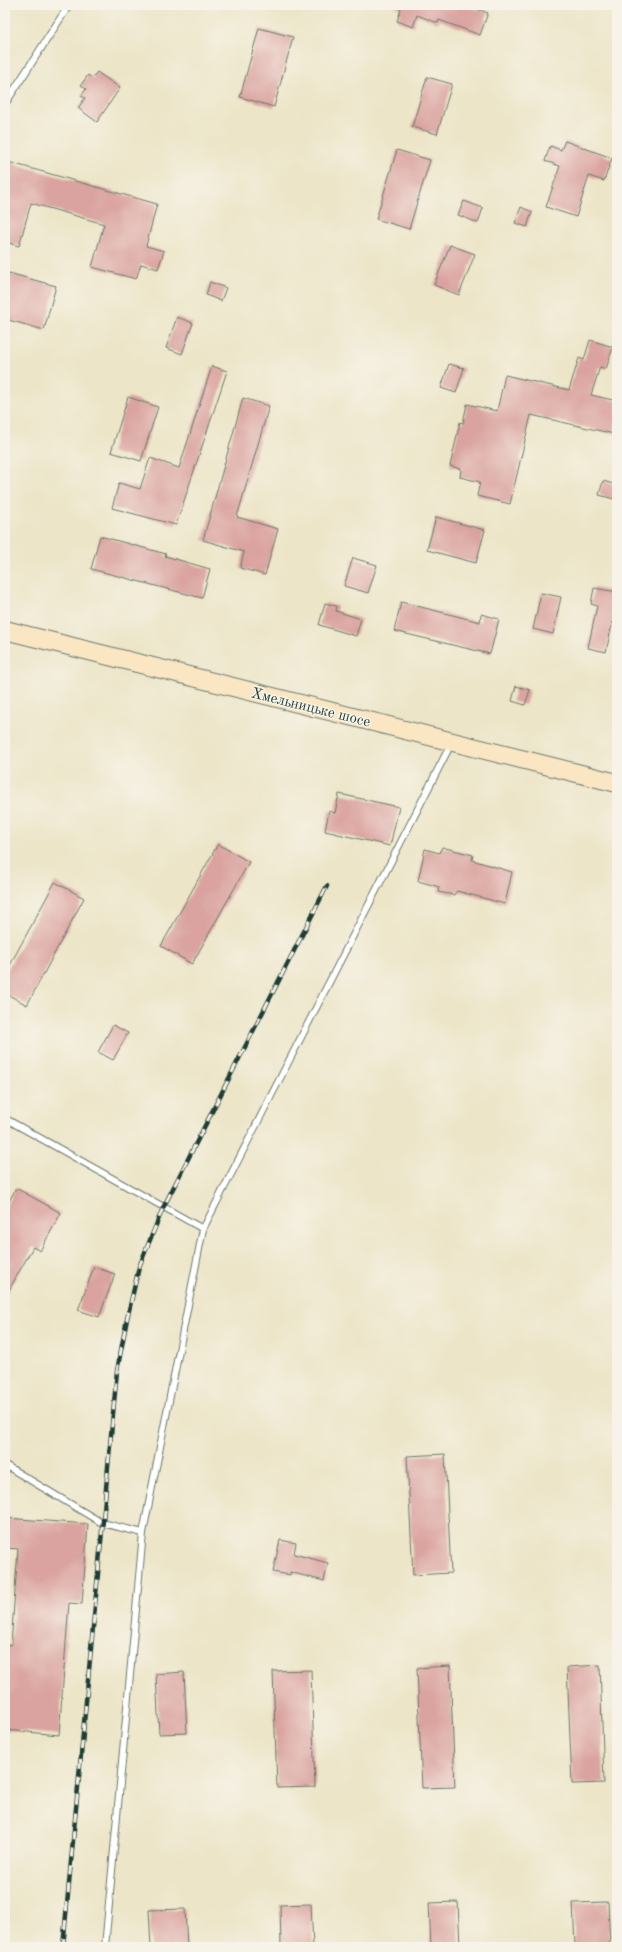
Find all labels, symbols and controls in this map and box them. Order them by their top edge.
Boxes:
street label: Хмельницьке шосе [250,686,372,731]

